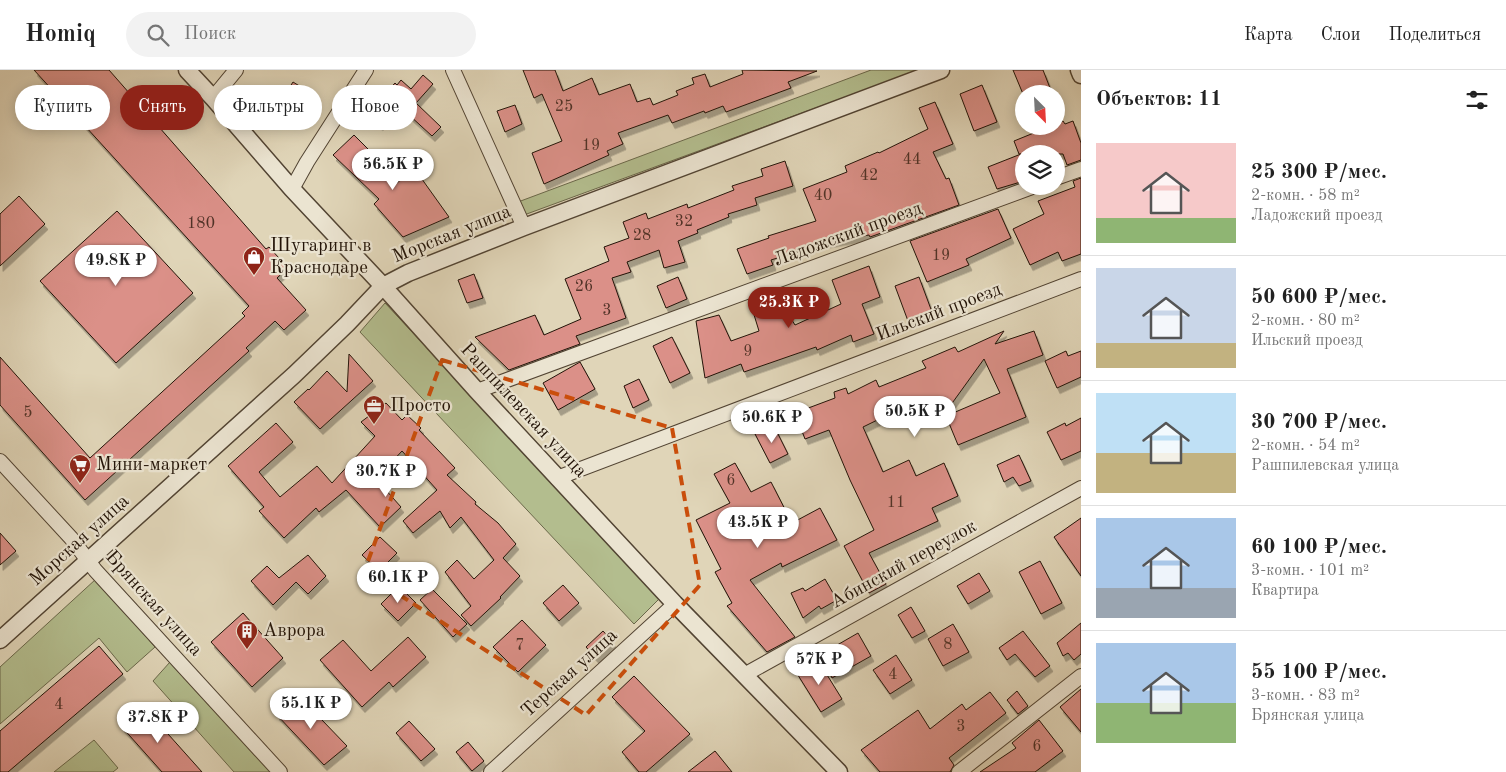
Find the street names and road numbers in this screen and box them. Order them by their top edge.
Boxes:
street label: Ладожский проезд [771,199,925,271]
street label: Морская улица [390,202,515,267]
street label: Ильский проезд [874,280,1005,346]
street label: Рашпилевская улица [456,340,590,482]
street label: Морская улица [27,491,134,590]
street label: Абинский переулок [828,517,980,613]
street label: Брянская улица [101,548,205,661]
street label: Терская улица [518,626,622,722]

